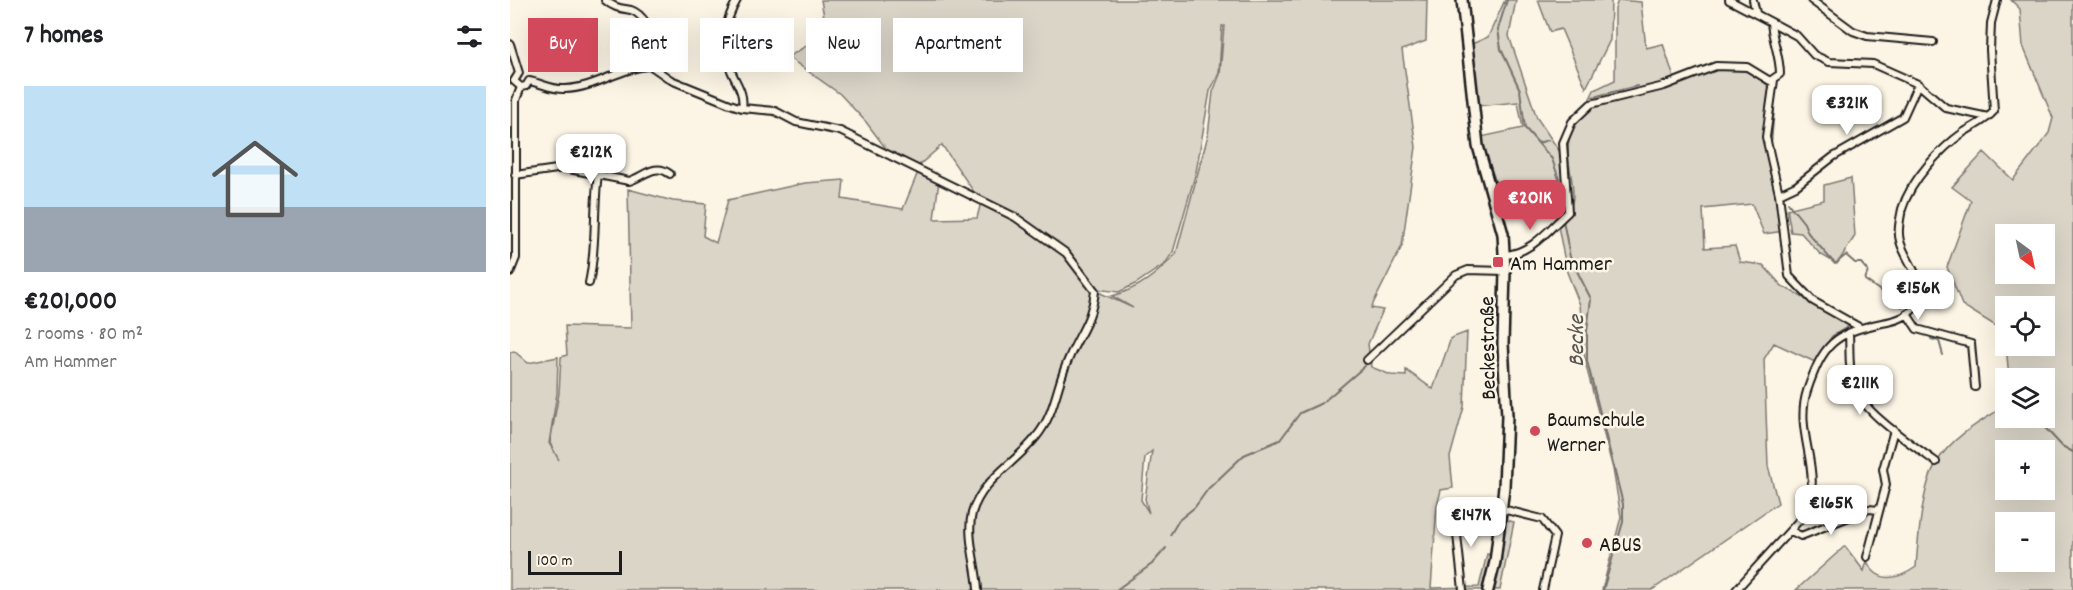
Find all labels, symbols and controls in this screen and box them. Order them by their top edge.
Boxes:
text: 7 homes [24,18,104,55]
chip: Buy [528,18,598,72]
chip: Rent [610,18,688,72]
chip: Filters [700,18,794,72]
chip: New [806,18,881,72]
chip: Apartment [893,18,1023,72]
icon: filters [453,20,486,53]
pin: €321K [1805,85,1889,136]
text: €321K [1826,90,1868,118]
icon: home [201,125,309,233]
pin: €212K [549,134,633,185]
text: €212K [570,139,612,167]
pin: €201K [1488,180,1572,231]
text: €201K [1508,185,1552,213]
north arrow [1995,224,2055,284]
map controls [1995,224,2055,572]
place label: Am Hammer [1510,250,1613,281]
marker: Am Hammer [1491,255,1505,269]
pin: €156K [1876,270,1960,321]
text: €156K [1896,275,1940,303]
text: €201,000 [24,284,117,321]
street label: Beckestraße [1473,296,1506,400]
button: locate [1995,296,2055,356]
water label: Becke [1561,314,1595,367]
text: 2 rooms · 80 m² [24,321,143,349]
text: Am Hammer [24,349,117,377]
pin: €211K [1818,365,1902,416]
button: layers [1995,368,2055,428]
text: €211K [1841,370,1879,398]
place label: Baumschule Werner [1547,406,1645,462]
marker: Baumschule Werner [1528,424,1542,438]
button: + [1995,440,2055,500]
pin: €165K [1789,485,1873,536]
text: €165K [1809,490,1853,518]
pin: €147K [1429,497,1513,548]
text: €147K [1451,502,1491,530]
button: − [1995,512,2055,572]
place label: ABUS [1599,531,1642,562]
marker: ABUS [1580,536,1594,550]
scale bar [528,548,622,576]
text: 100 m [537,550,573,573]

